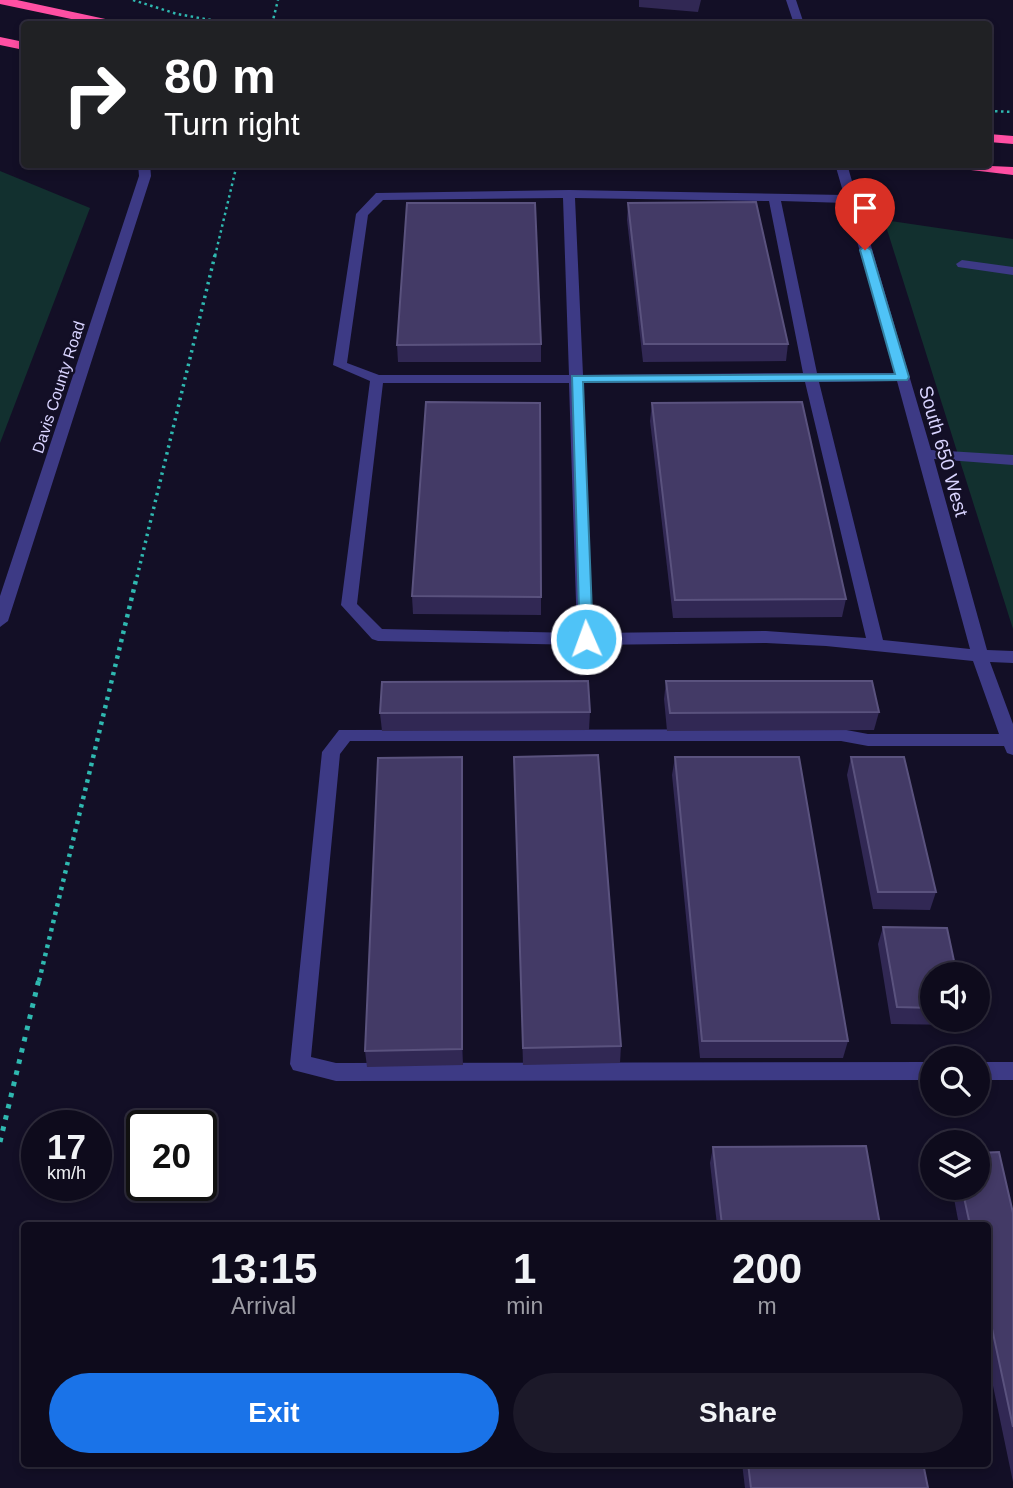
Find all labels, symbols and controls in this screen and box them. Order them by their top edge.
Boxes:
icon: right [49,49,140,140]
text: 80 m [164,49,276,103]
text: Turn right [164,106,300,142]
pin [835,178,895,250]
icon: arrive [846,189,884,227]
street label: Davis County Road [29,319,88,455]
street label: South 650 West [915,383,972,520]
position arrow [549,602,623,676]
map controls [920,962,990,1200]
button: sound [920,962,990,1032]
button: search [920,1046,990,1116]
speed limit sign: 20 [126,1110,217,1201]
text: 17 [47,1127,86,1166]
button: layers [920,1130,990,1200]
text: km/h [47,1163,86,1183]
text: 13:15 [210,1245,317,1292]
text: 1 [513,1245,536,1292]
text: 200 [732,1245,802,1292]
text: Arrival [231,1293,296,1319]
text: min [506,1293,543,1319]
text: m [758,1293,777,1319]
button: Exit [49,1373,499,1453]
button: Share [513,1373,963,1453]

